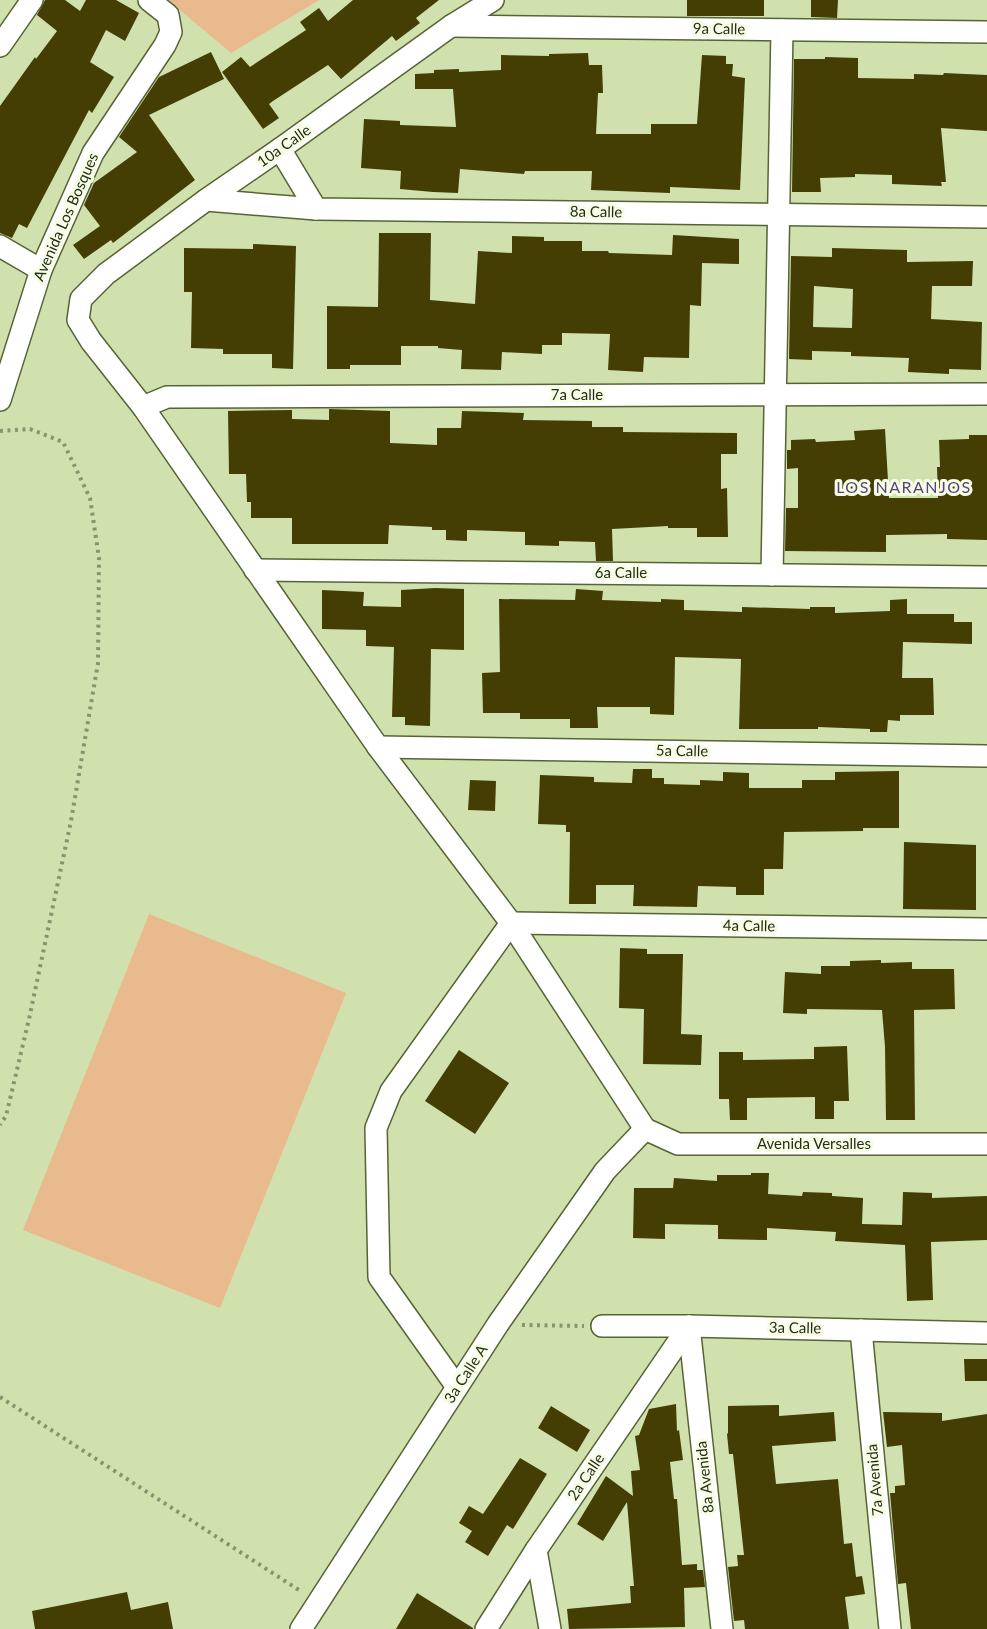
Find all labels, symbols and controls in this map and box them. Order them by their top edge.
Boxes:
street label: 9a Calle [693,19,745,37]
street label: 10a Calle [253,120,314,170]
street label: Avenida Los Bosques [29,150,101,283]
street label: 8a Calle [570,202,622,220]
street label: 7a Calle [551,385,603,403]
district label: LOS NARANJOS [836,477,972,496]
street label: 6a Calle [595,563,647,581]
street label: 5a Calle [656,741,708,759]
street label: 4a Calle [723,916,775,934]
street label: Avenida Versalles [757,1134,871,1152]
street label: 3a Calle [769,1318,821,1336]
street label: 3a Calle A [440,1340,491,1406]
street label: 8a Avenida [691,1440,717,1514]
street label: 7a Avenida [862,1443,886,1517]
street label: 2a Calle [563,1450,607,1503]

